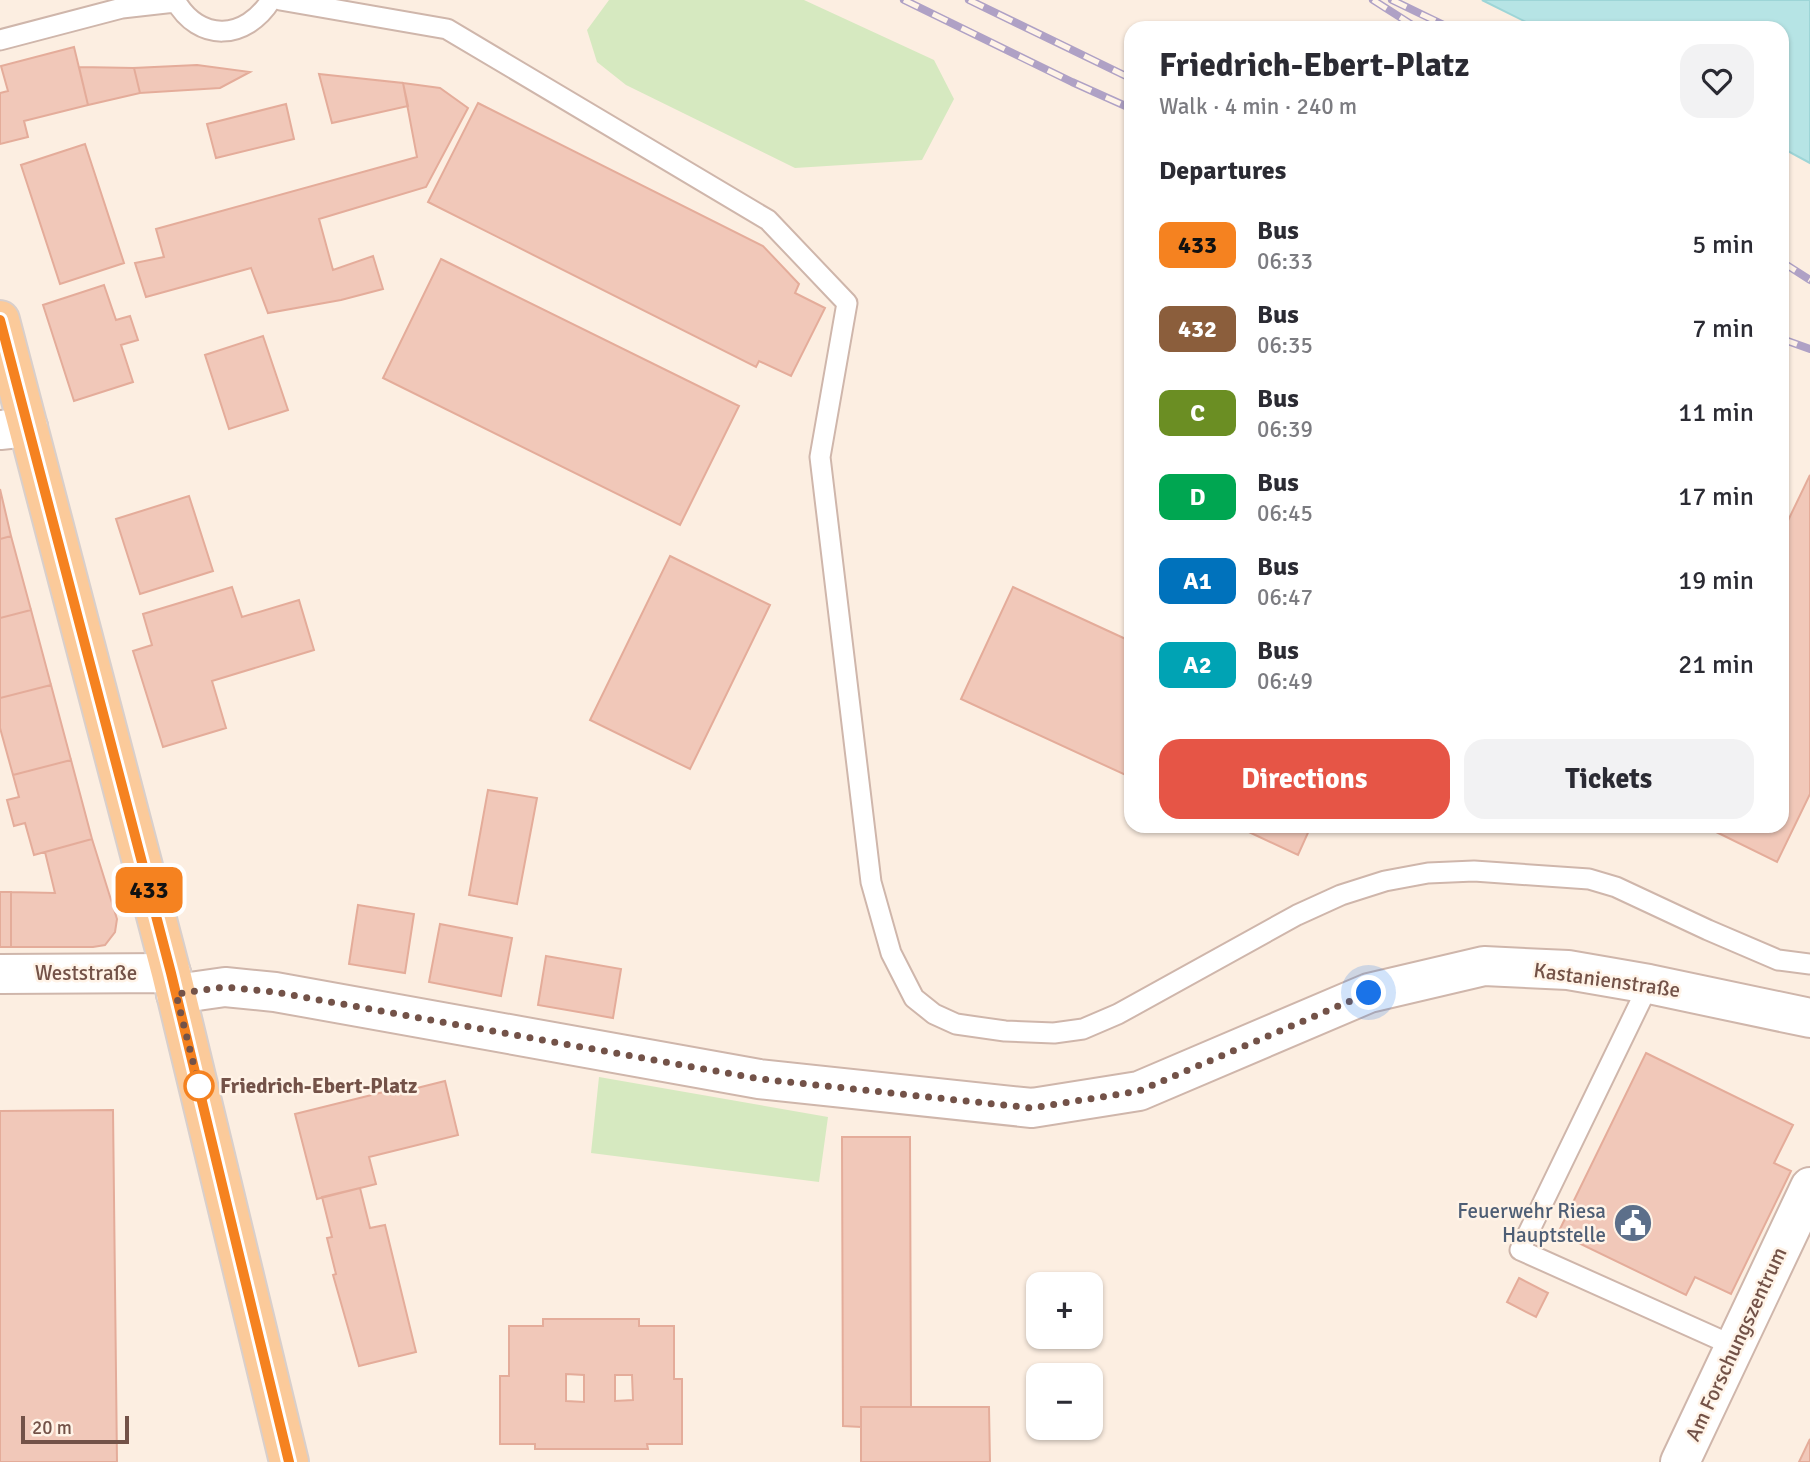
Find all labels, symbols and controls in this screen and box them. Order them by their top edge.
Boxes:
button: heart [1680,44,1754,118]
text: Friedrich-Ebert-Platz [1159,45,1469,86]
text: Walk · 4 min · 240 m [1159,92,1357,121]
text: Departures [1159,155,1286,187]
text: Bus [1257,215,1299,247]
text: 5 min [1692,229,1754,261]
text: 433 [1178,230,1217,260]
text: 06:33 [1257,247,1313,276]
text: Bus [1257,299,1299,331]
text: 7 min [1692,313,1754,345]
text: 432 [1178,314,1217,344]
text: 06:35 [1257,331,1313,360]
text: Bus [1257,383,1299,415]
text: 11 min [1678,397,1754,429]
text: C [1190,398,1205,428]
text: 06:39 [1257,415,1313,444]
text: Bus [1257,467,1299,499]
text: 17 min [1678,481,1754,513]
text: D [1189,482,1206,512]
text: 06:45 [1257,499,1313,528]
text: Bus [1257,551,1299,583]
text: 19 min [1678,565,1754,597]
text: A1 [1183,566,1212,596]
text: 06:47 [1257,583,1313,612]
text: Bus [1257,635,1299,667]
text: 21 min [1678,649,1754,681]
text: A2 [1183,650,1212,680]
text: 06:49 [1257,667,1313,696]
button: Directions [1159,739,1450,819]
button: Tickets [1464,739,1754,819]
line badge: 433 [109,867,189,913]
text: 433 [130,875,168,905]
street label: Kastanienstraße [1532,957,1682,1003]
street label: Weststraße [35,960,137,986]
your location [1351,975,1386,1010]
marker: Friedrich-Ebert-Platz [184,1071,214,1101]
place label: Friedrich-Ebert-Platz [220,1073,418,1099]
place label: Feuerwehr Riesa Hauptstelle [1457,1198,1606,1248]
public building icon: Feuerwehr Riesa Hauptstelle [1612,1202,1654,1244]
street label: Am Forschungszentrum [1680,1243,1792,1445]
map controls [1026,1272,1103,1440]
button: + [1026,1272,1103,1349]
button: − [1026,1363,1103,1440]
scale bar [21,1413,130,1445]
text: 20 m [32,1416,72,1440]

